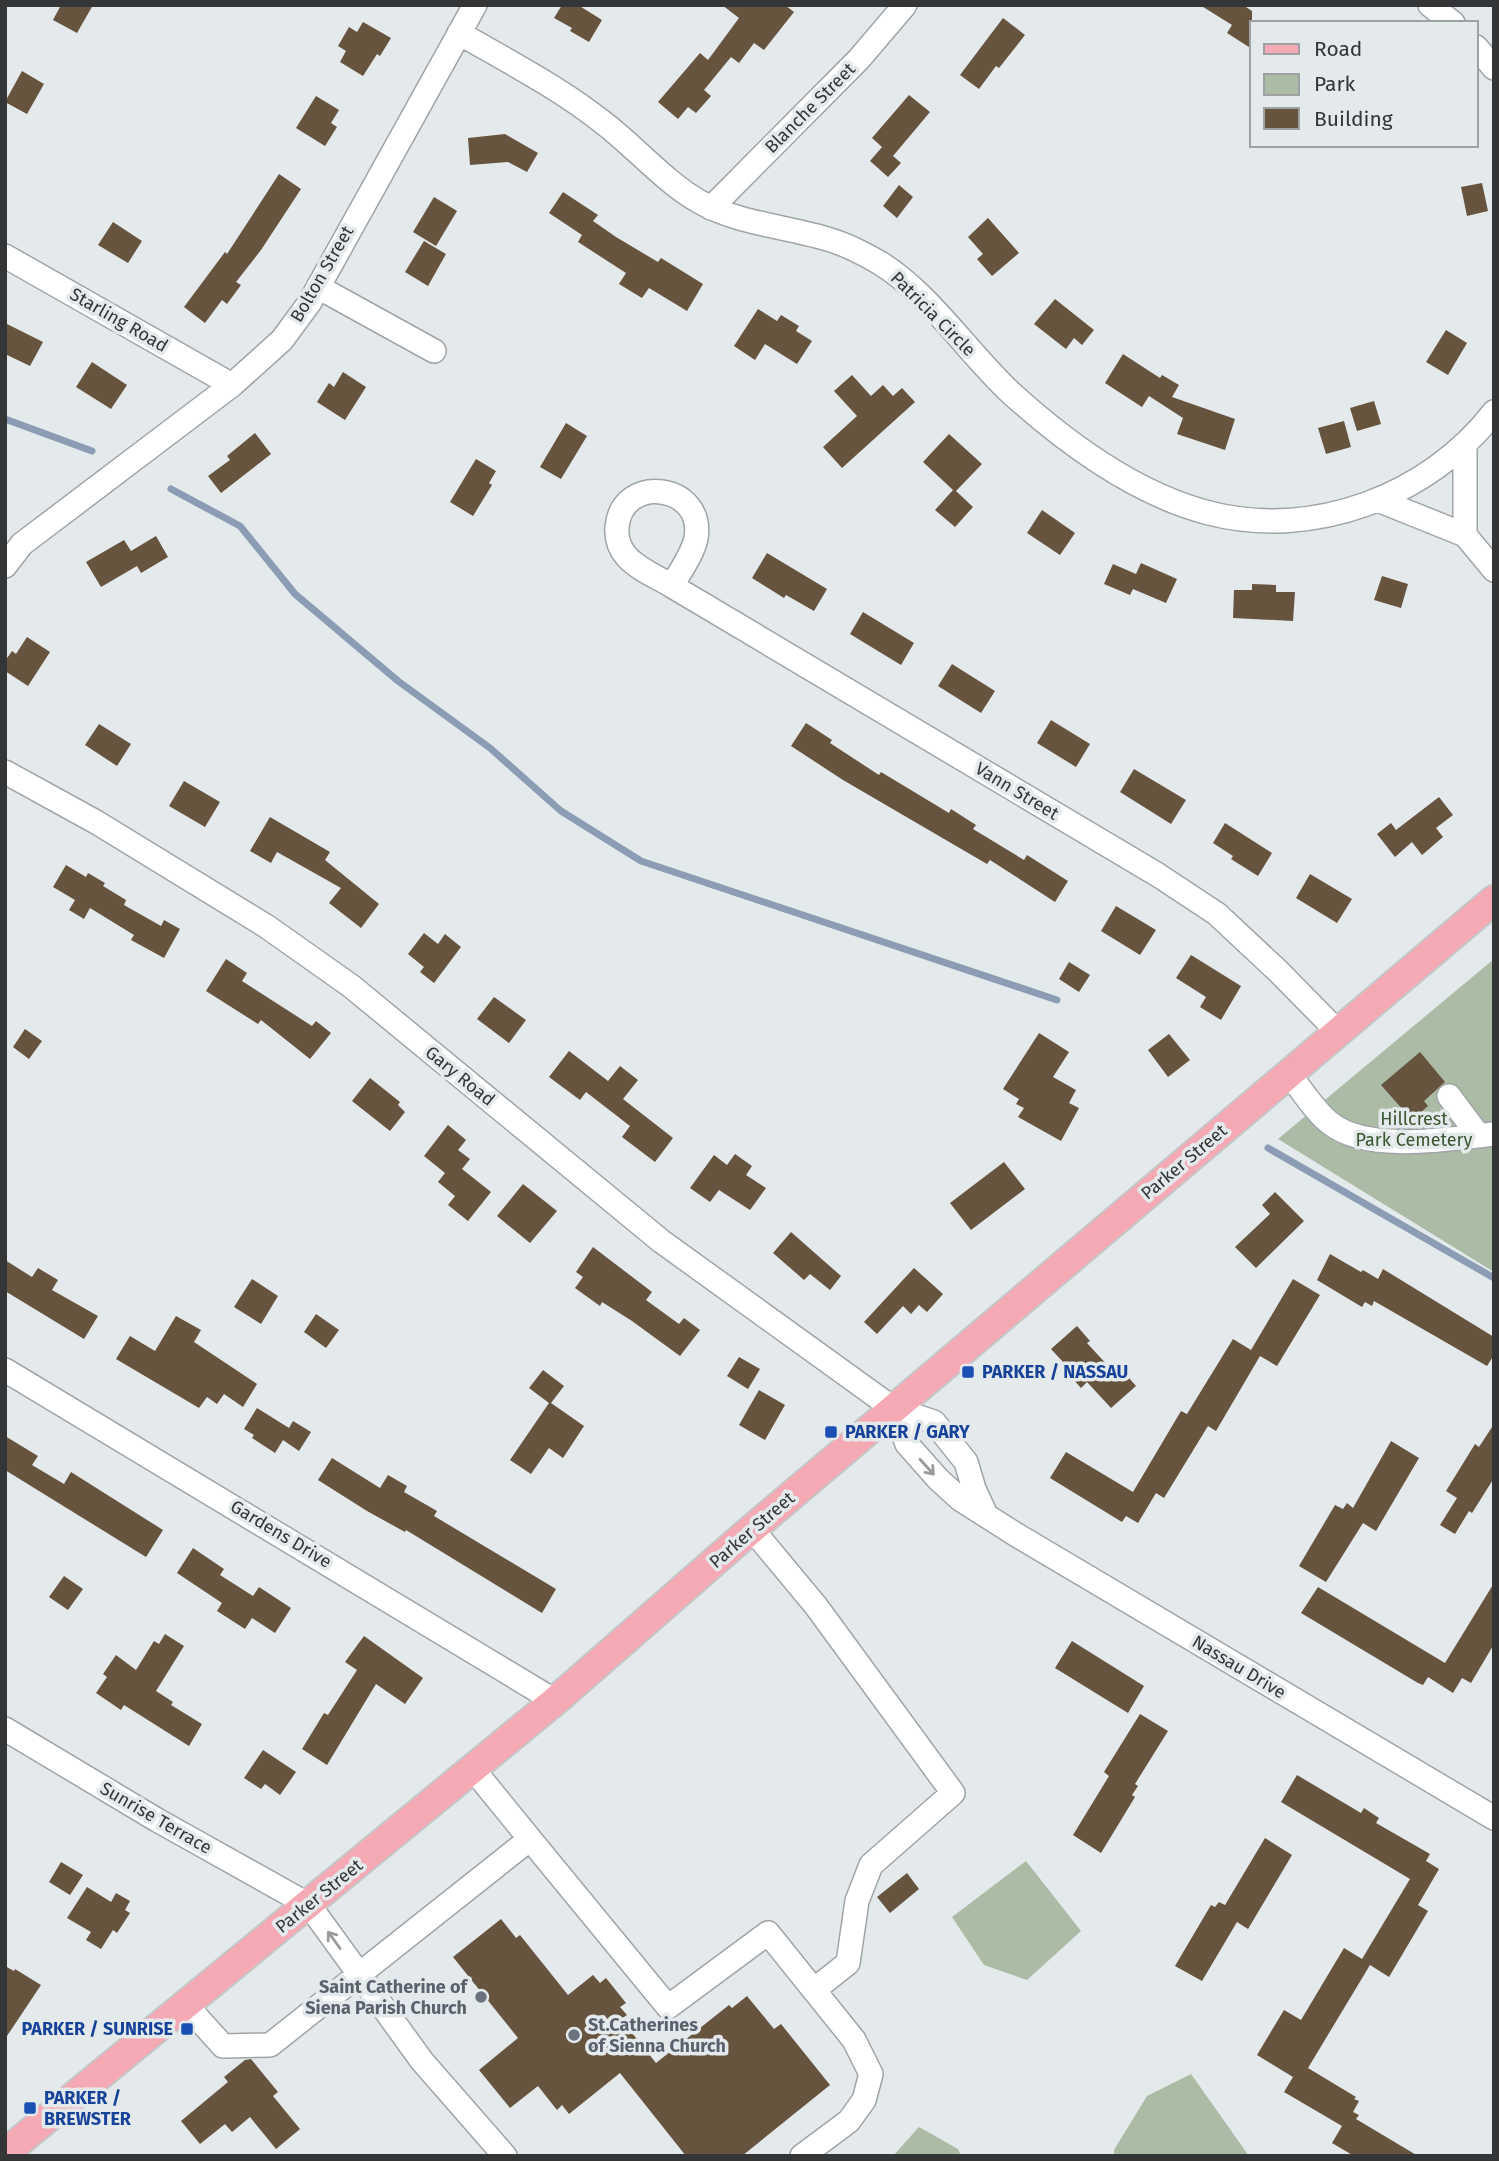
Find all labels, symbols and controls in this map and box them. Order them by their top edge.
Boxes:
legend [1250,21,1478,147]
text: Road [1314,36,1362,62]
street label: Blanche Street [760,58,860,158]
text: Park [1314,71,1356,97]
text: Building [1314,106,1393,132]
street label: Bolton Street [286,221,359,326]
street label: Patricia Circle [886,267,980,361]
street label: Starling Road [66,283,172,357]
street label: Vann Street [971,757,1063,825]
street label: Gary Road [421,1041,499,1111]
park label: Hillcrest Park Cemetery [1356,1108,1473,1151]
street label: Parker Street [1136,1119,1232,1204]
place label: PARKER / NASSAU [982,1361,1128,1383]
marker: PARKER / NASSAU [960,1364,976,1380]
place label: PARKER / GARY [845,1421,970,1443]
marker: PARKER / GARY [823,1424,839,1440]
one-way arrow [919,1458,935,1476]
street label: Parker Street [705,1487,799,1573]
street label: Gardens Drive [226,1495,336,1573]
street label: Nassau Drive [1188,1630,1290,1704]
street label: Sunrise Terrace [96,1777,216,1859]
street label: Parker Street [271,1854,367,1938]
one-way arrow [327,1931,342,1950]
place label: Saint Catherine of Siena Parish Church [305,1976,469,2019]
marker: Saint Catherine of Siena Parish Church [473,1989,489,2005]
place label: St.Catherines of Sienna Church [588,2014,726,2057]
place label: PARKER / SUNRISE [22,2018,173,2040]
marker: PARKER / SUNRISE [179,2021,195,2037]
marker: St.Catherines of Sienna Church [566,2027,582,2043]
place label: PARKER / BREWSTER [44,2087,132,2130]
marker: PARKER / BREWSTER [22,2100,38,2116]

